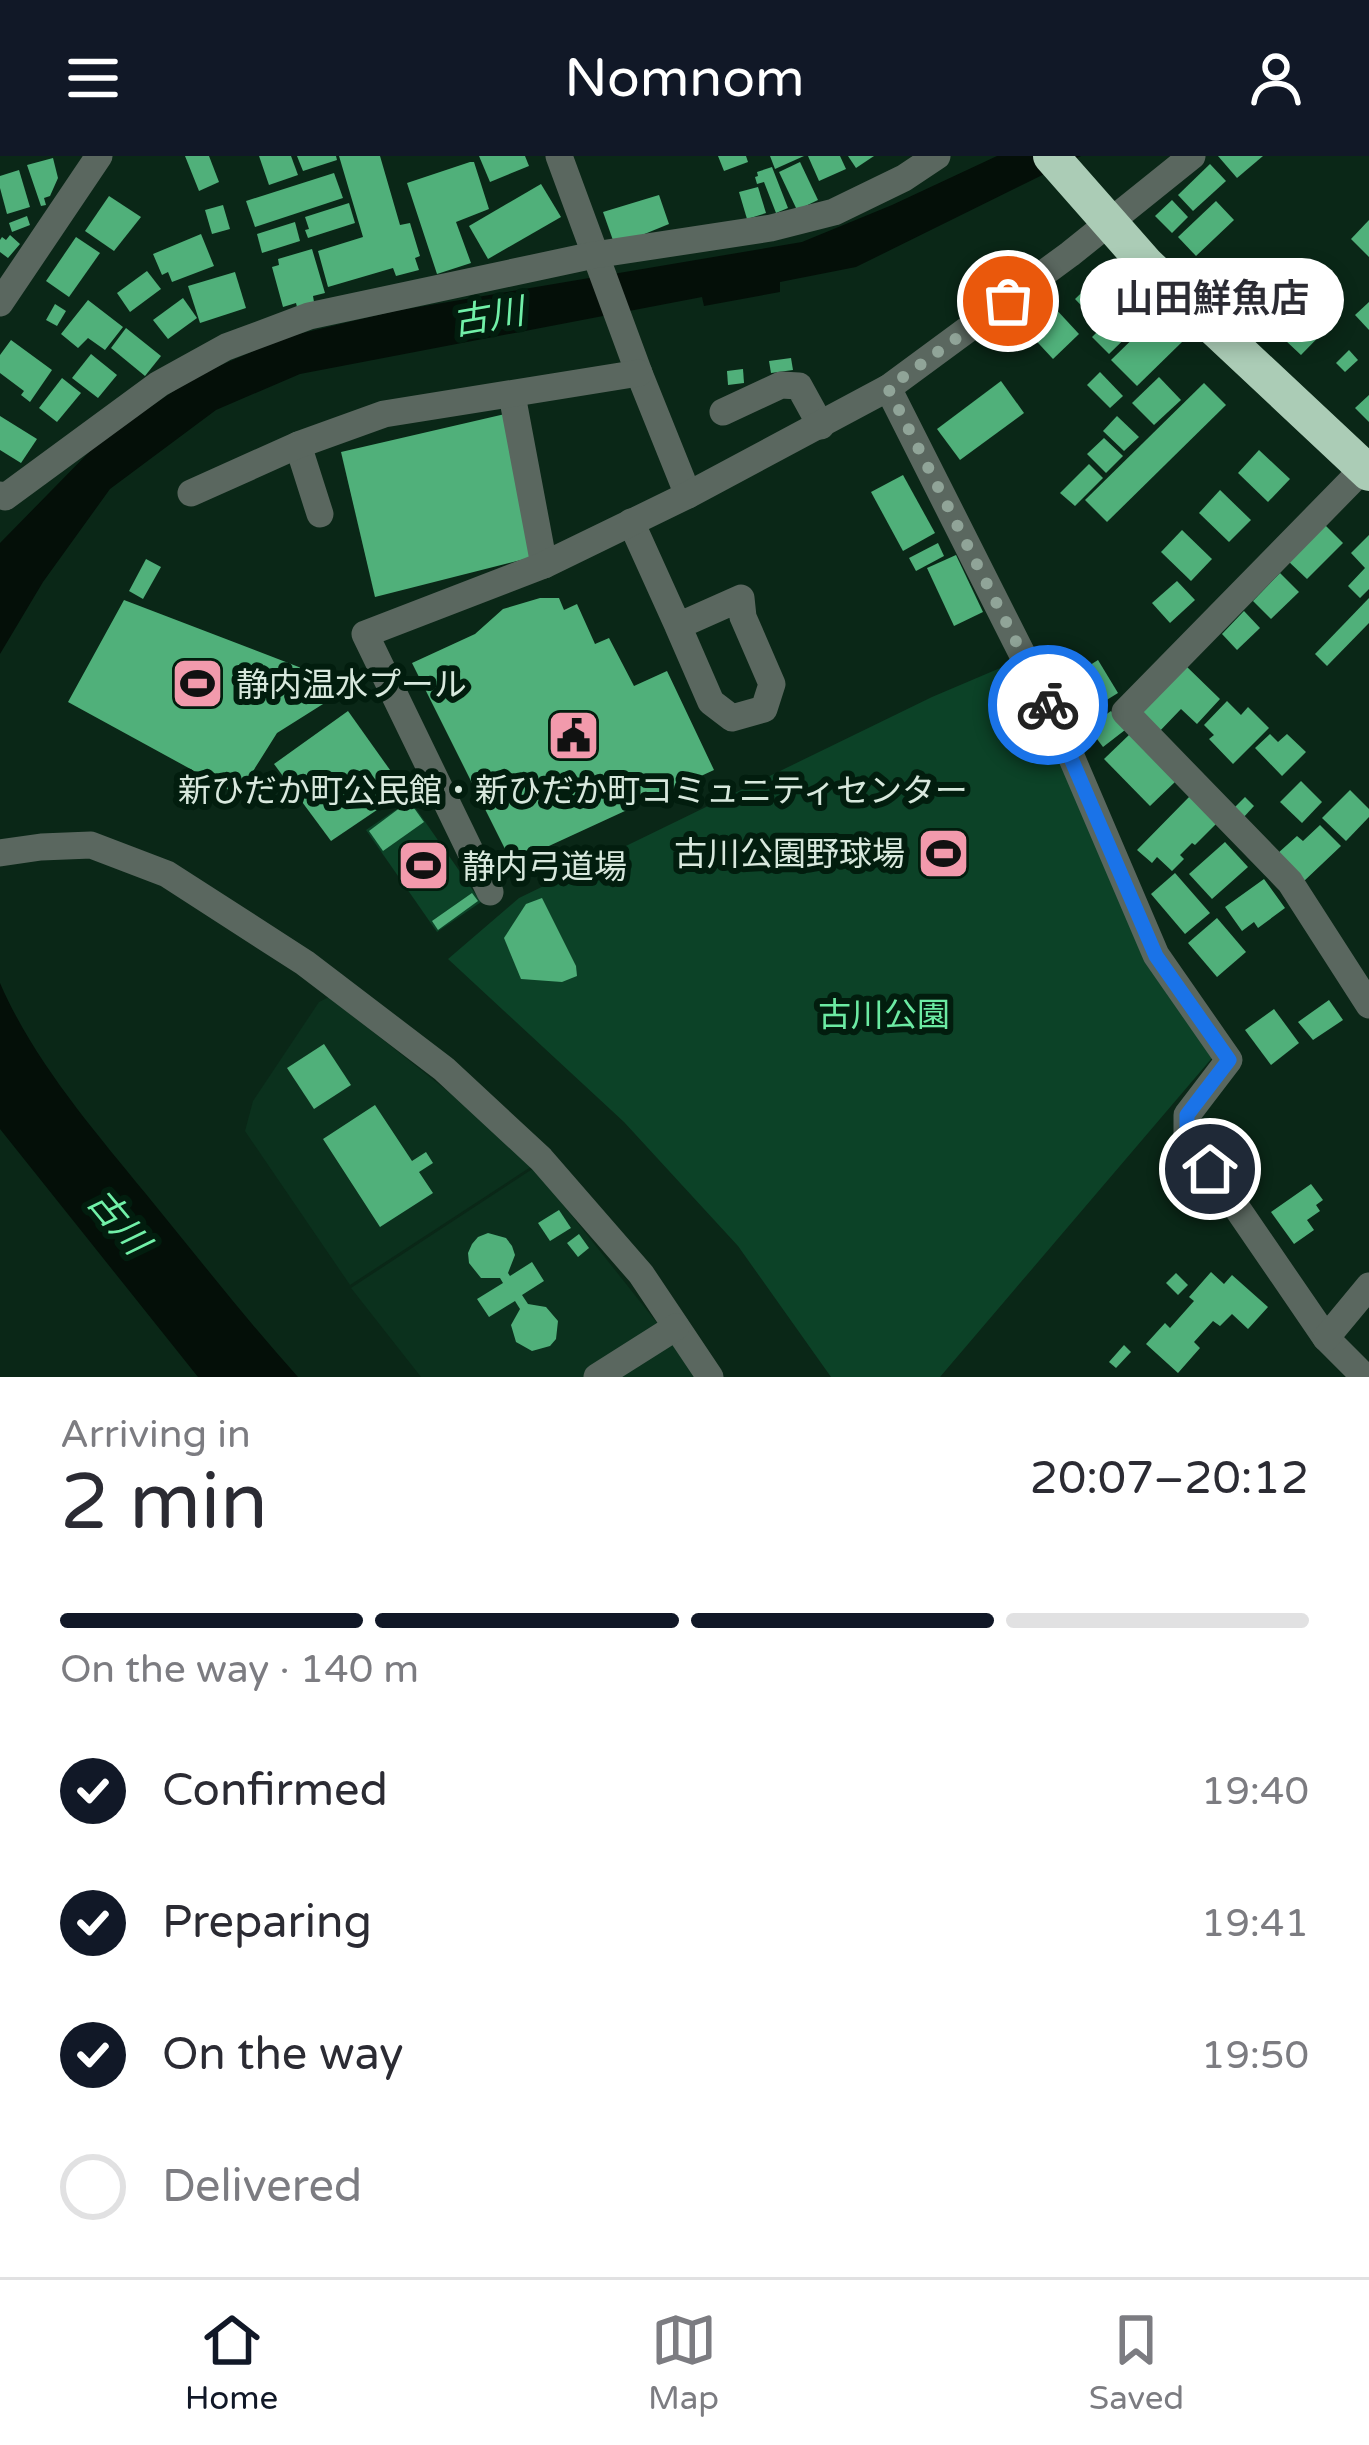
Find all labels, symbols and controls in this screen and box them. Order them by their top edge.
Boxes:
icon: menu [60,45,126,111]
icon: person [1243,45,1309,111]
text: Nomnom [564,46,805,111]
pin [957,250,1059,352]
callout: 山田鮮魚店 [1080,259,1344,343]
icon: bag [975,268,1041,334]
text: 山田鮮魚店 [1114,276,1310,323]
water label: 古川 [449,289,531,345]
courier [988,645,1108,765]
sports icon: 静内温水プール [169,656,225,712]
place label: 静内温水プール [236,666,467,705]
icon: bike [1015,672,1081,738]
public building icon: 新ひだか町公民館・新ひだか町コミュニティセンター [545,708,601,764]
place label: 新ひだか町公民館・新ひだか町コミュニティセンター [178,772,968,811]
sports icon: 古川公園野球場 [916,825,972,881]
place label: 古川公園野球場 [674,835,905,874]
sports icon: 静内弓道場 [395,838,451,894]
place label: 静内弓道場 [462,848,627,887]
park label: 古川公園 [818,996,950,1035]
pin [1159,1118,1261,1220]
icon: home [1177,1136,1243,1202]
water label: 古川 [78,1181,160,1266]
text: Arriving in [60,1411,251,1458]
text: 20:07–20:12 [1030,1452,1309,1506]
text: 2 min [60,1456,268,1550]
text: On the way · 140 m [60,1646,419,1693]
icon: check [60,1758,126,1824]
text: Confirmed [162,1764,388,1818]
text: 19:40 [1201,1768,1309,1815]
icon: check [60,1890,126,1956]
text: Preparing [162,1896,372,1950]
text: 19:41 [1201,1900,1309,1947]
icon: check [60,2022,126,2088]
text: On the way [162,2028,403,2082]
text: 19:50 [1201,2032,1309,2079]
text: Delivered [162,2160,362,2214]
tab: Home [185,2307,278,2418]
tab: Map [648,2307,719,2418]
tab: Saved [1089,2307,1184,2418]

